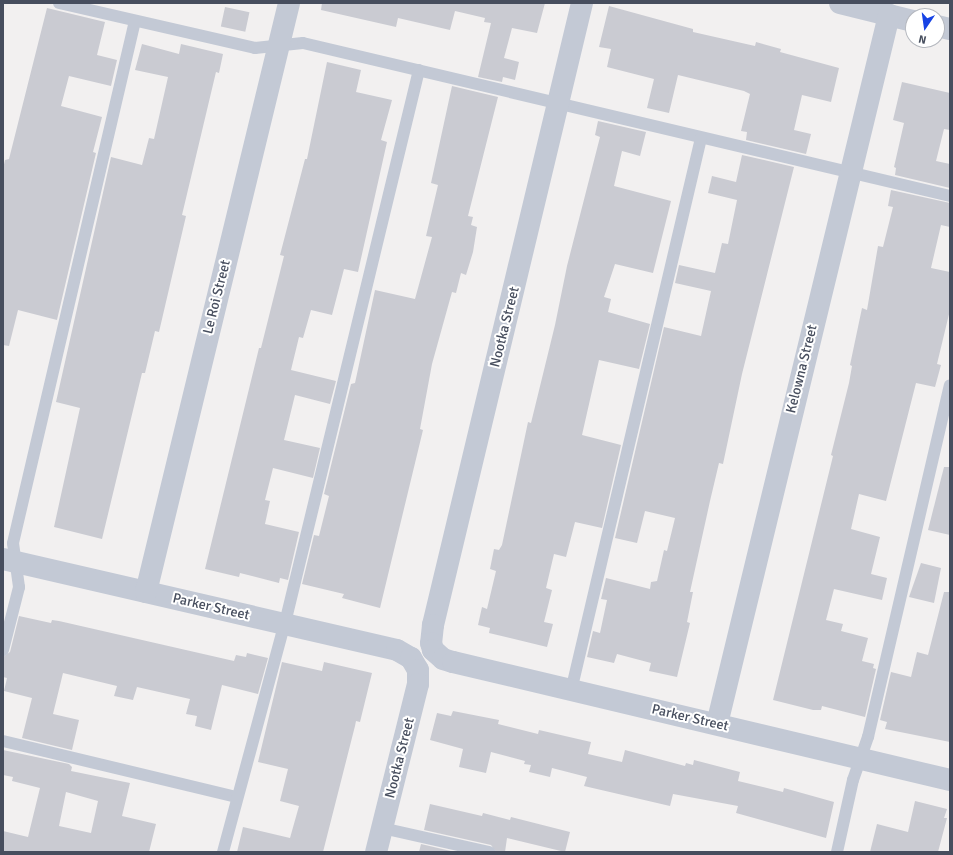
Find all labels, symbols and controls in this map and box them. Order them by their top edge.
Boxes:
north arrow [905,8,945,48]
text: N [917,32,928,46]
street label: Le Roi Street [200,258,234,336]
street label: Nootka Street [487,285,523,369]
street label: Kelowna Street [783,323,821,415]
street label: Parker Street [171,590,251,624]
street label: Parker Street [650,701,730,735]
street label: Nootka Street [382,716,418,800]

